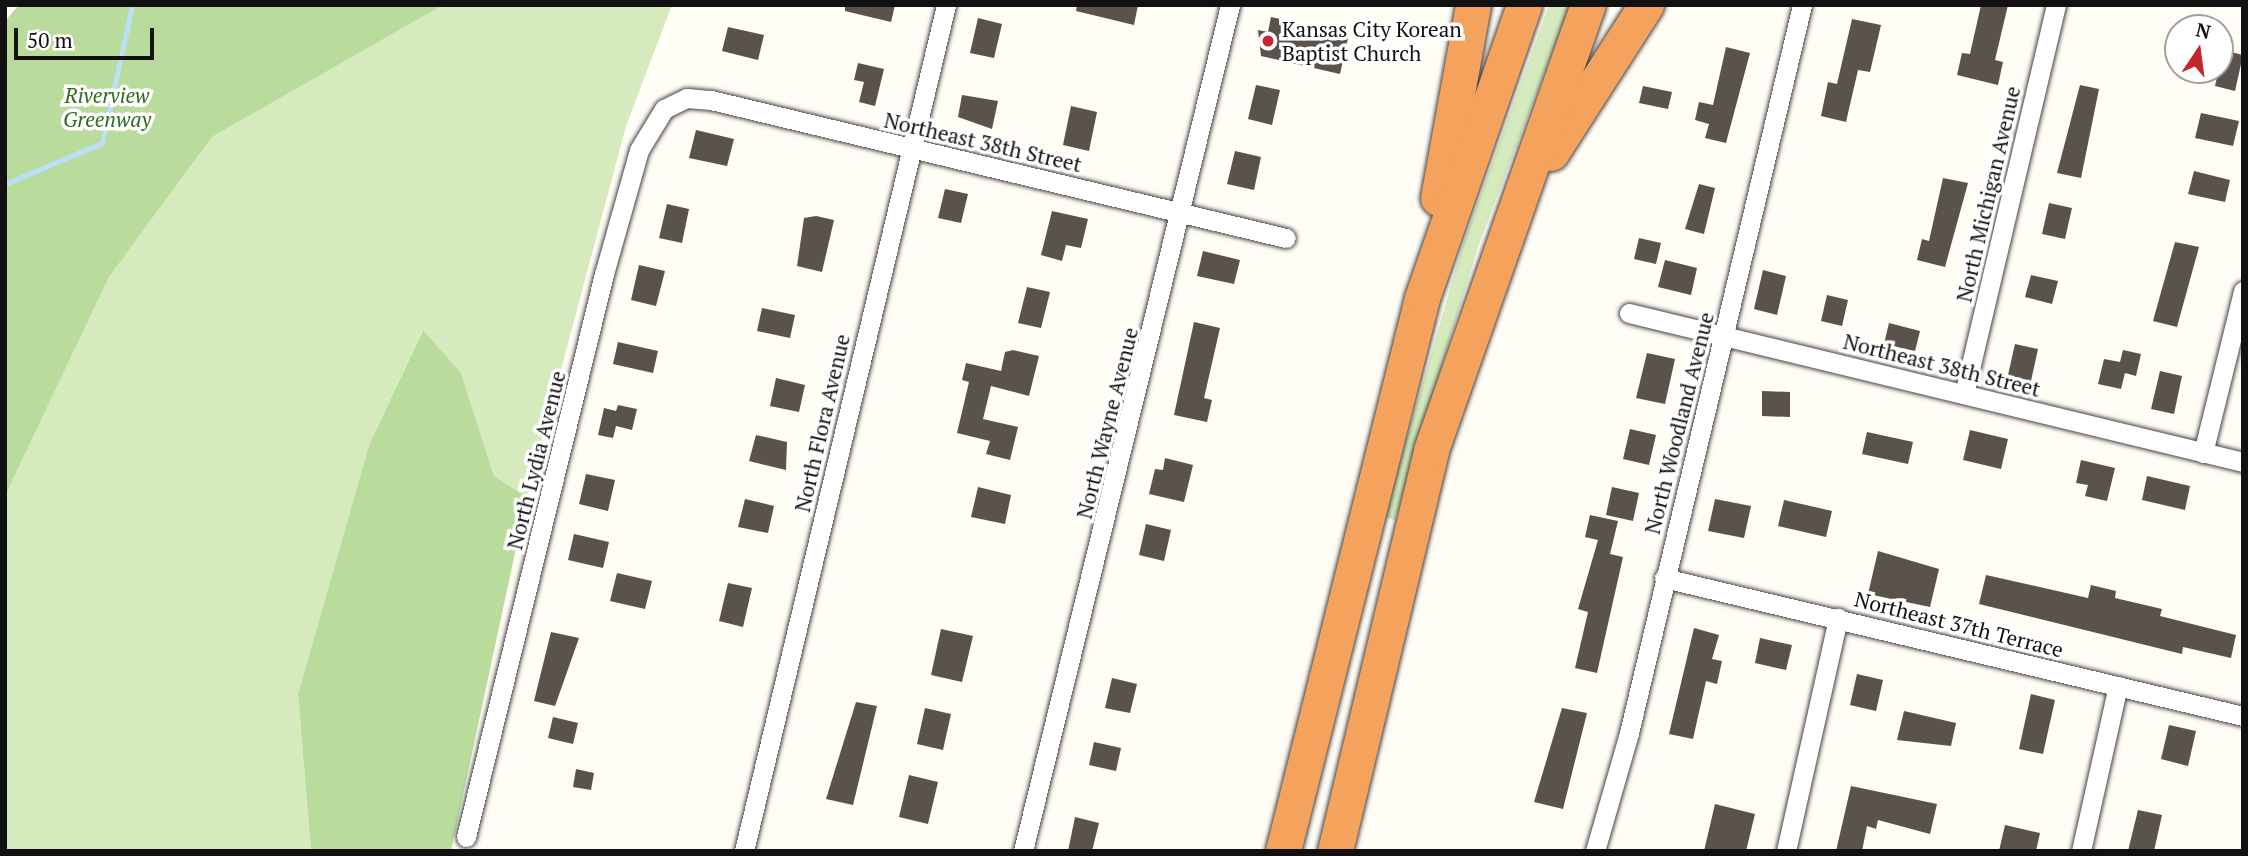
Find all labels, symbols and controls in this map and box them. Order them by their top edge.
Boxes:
scale bar [18,14,158,58]
north arrow [2164,14,2234,84]
place label: Kansas City Korean Baptist Church [1282,16,1462,66]
text: N [2194,16,2213,44]
text: 50 m [27,26,73,54]
marker: Kansas City Korean Baptist Church [1260,33,1276,49]
park label: Riverview Greenway [63,82,151,132]
street label: North Michigan Avenue [1951,83,2025,305]
street label: Northeast 38th Street [882,107,1084,177]
street label: North Woodland Avenue [1639,309,1719,537]
street label: North Wayne Avenue [1071,325,1143,521]
street label: Northeast 38th Street [1841,328,2043,402]
street label: North Flora Avenue [789,331,855,515]
street label: North Lydia Avenue [502,368,570,552]
street label: Northeast 37th Terrace [1852,586,2066,662]

